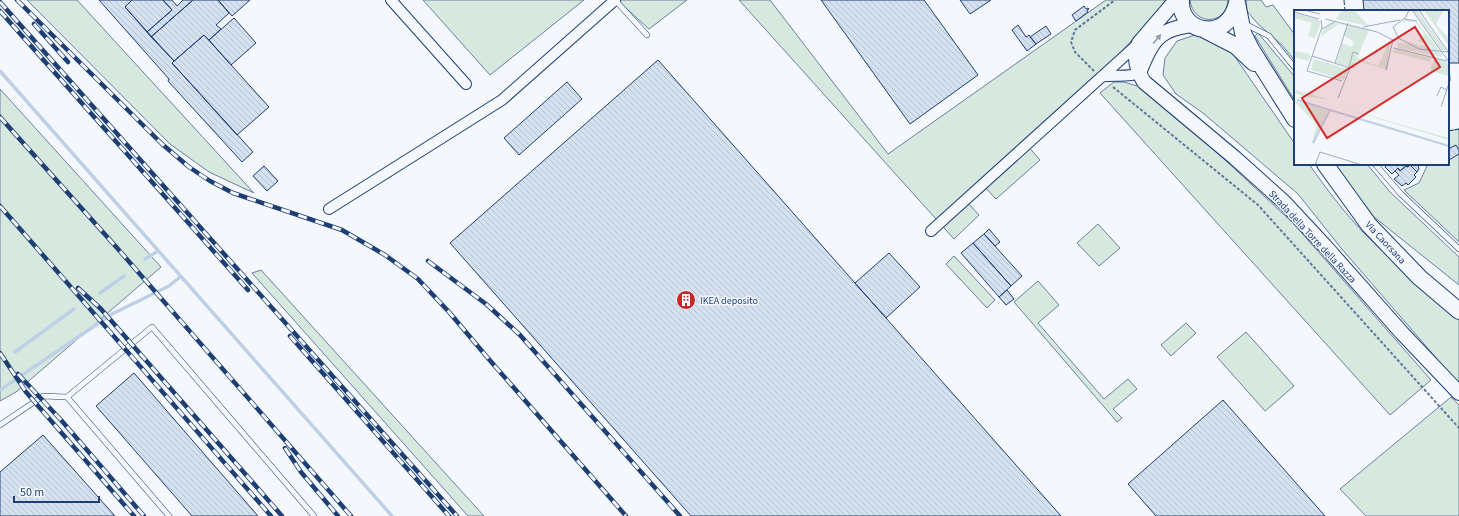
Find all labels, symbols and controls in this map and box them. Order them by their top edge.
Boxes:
inset map [1294,10,1449,165]
one-way arrow [1153,34,1162,45]
street label: Strada della Torre della Razza [1265,187,1359,286]
street label: Via Caorsana [1362,218,1409,267]
building icon: IKEA deposito [675,289,697,311]
place label: IKEA deposito [700,294,758,308]
scale bar [14,478,99,504]
text: 50 m [20,484,44,501]

